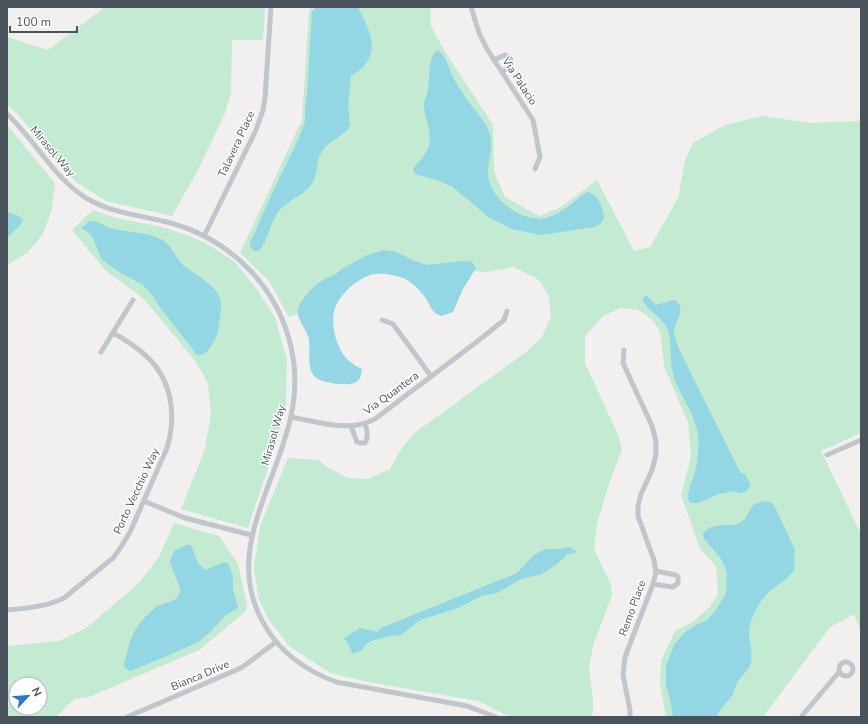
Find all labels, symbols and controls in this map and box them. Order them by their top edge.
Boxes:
scale bar [10,8,77,34]
text: 100 m [16,14,51,30]
street label: Via Palacio [498,54,541,108]
street label: Talavera Place [215,109,258,180]
street label: Mirasol Way [27,123,79,180]
street label: Via Quantera [360,368,422,419]
street label: Mirasol Way [258,403,289,467]
street label: Porto Vecchio Way [110,445,163,537]
street label: Remo Place [615,578,650,638]
street label: Bianca Drive [169,656,232,694]
north arrow [8,676,48,716]
text: N [28,685,45,699]

